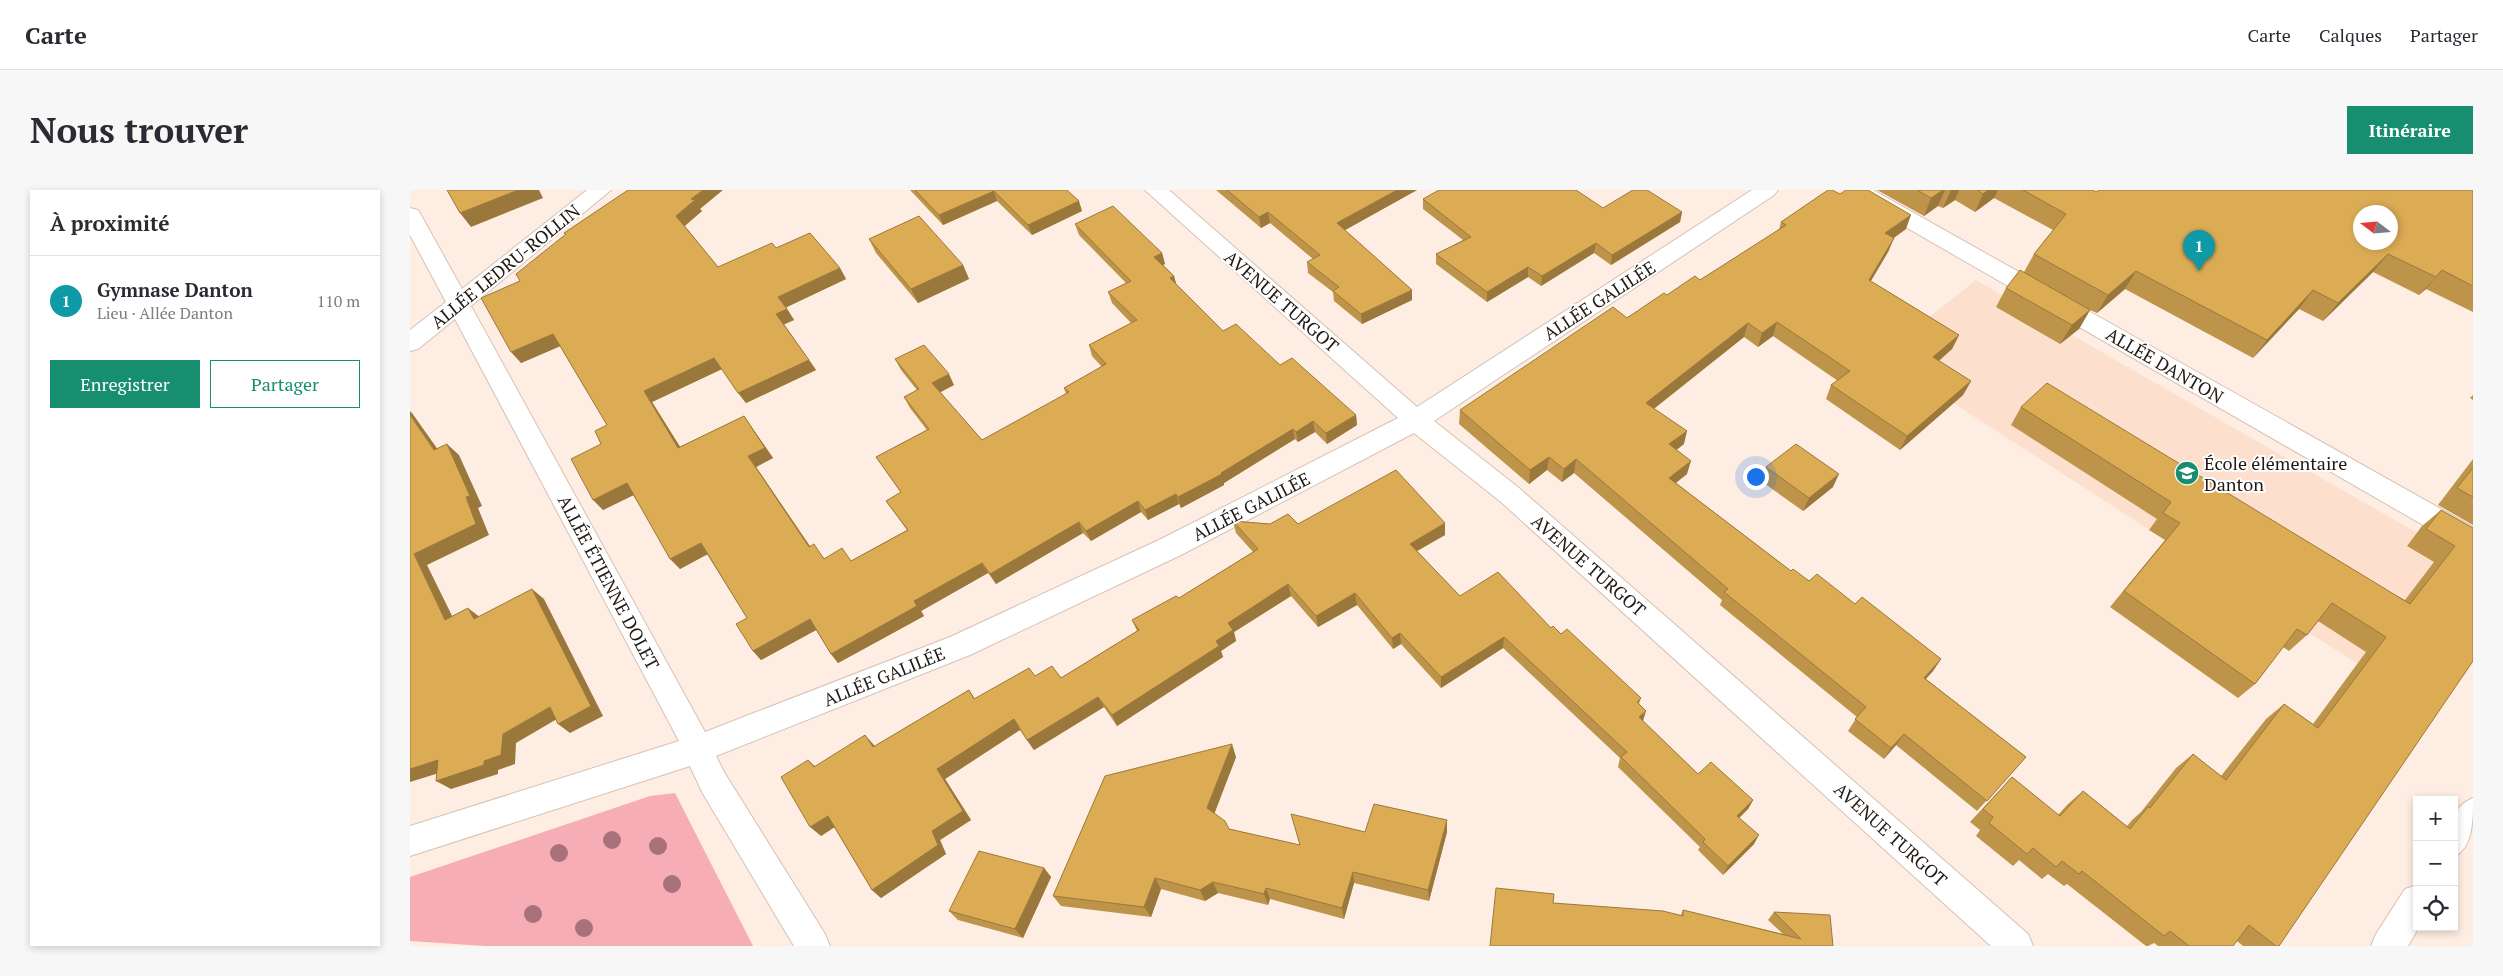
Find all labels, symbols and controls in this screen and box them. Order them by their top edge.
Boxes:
text: Carte [25,19,87,51]
text: Carte [2248,23,2291,47]
text: Calques [2319,23,2382,47]
text: Partager [2410,23,2478,47]
button: Itinéraire [2347,106,2473,154]
text: Nous trouver [30,107,248,153]
street label: ALLÉE LEDRU-ROLLIN [425,198,585,334]
north arrow [2353,205,2398,250]
text: À proximité [50,209,170,237]
pin: 1 [2183,230,2215,271]
street label: AVENUE TURGOT [1220,245,1344,357]
street label: ALLÉE GALILÉE [1538,255,1660,345]
text: Gymnase Danton [97,277,253,302]
text: 1 [61,290,71,312]
text: 110 m [317,290,360,312]
text: Lieu · Allée Danton [97,302,233,324]
street label: ALLÉE DANTON [2102,322,2228,408]
button: Enregistrer [50,360,200,408]
button: Partager [210,360,360,408]
place label: École élémentaire Danton [2204,451,2347,496]
school or university icon: École élémentaire Danton [2174,460,2200,486]
your location [1743,464,1769,490]
street label: ALLÉE GALILÉE [1188,466,1314,546]
street label: ALLÉE ÉTIENNE DOLET [553,490,665,674]
street label: AVENUE TURGOT [1527,509,1651,621]
street label: ALLÉE GALILÉE [820,641,948,711]
street label: AVENUE TURGOT [1829,777,1953,891]
map controls [2413,796,2458,931]
button: + [2413,796,2458,841]
button: − [2413,841,2458,886]
button: locate [2413,886,2458,931]

